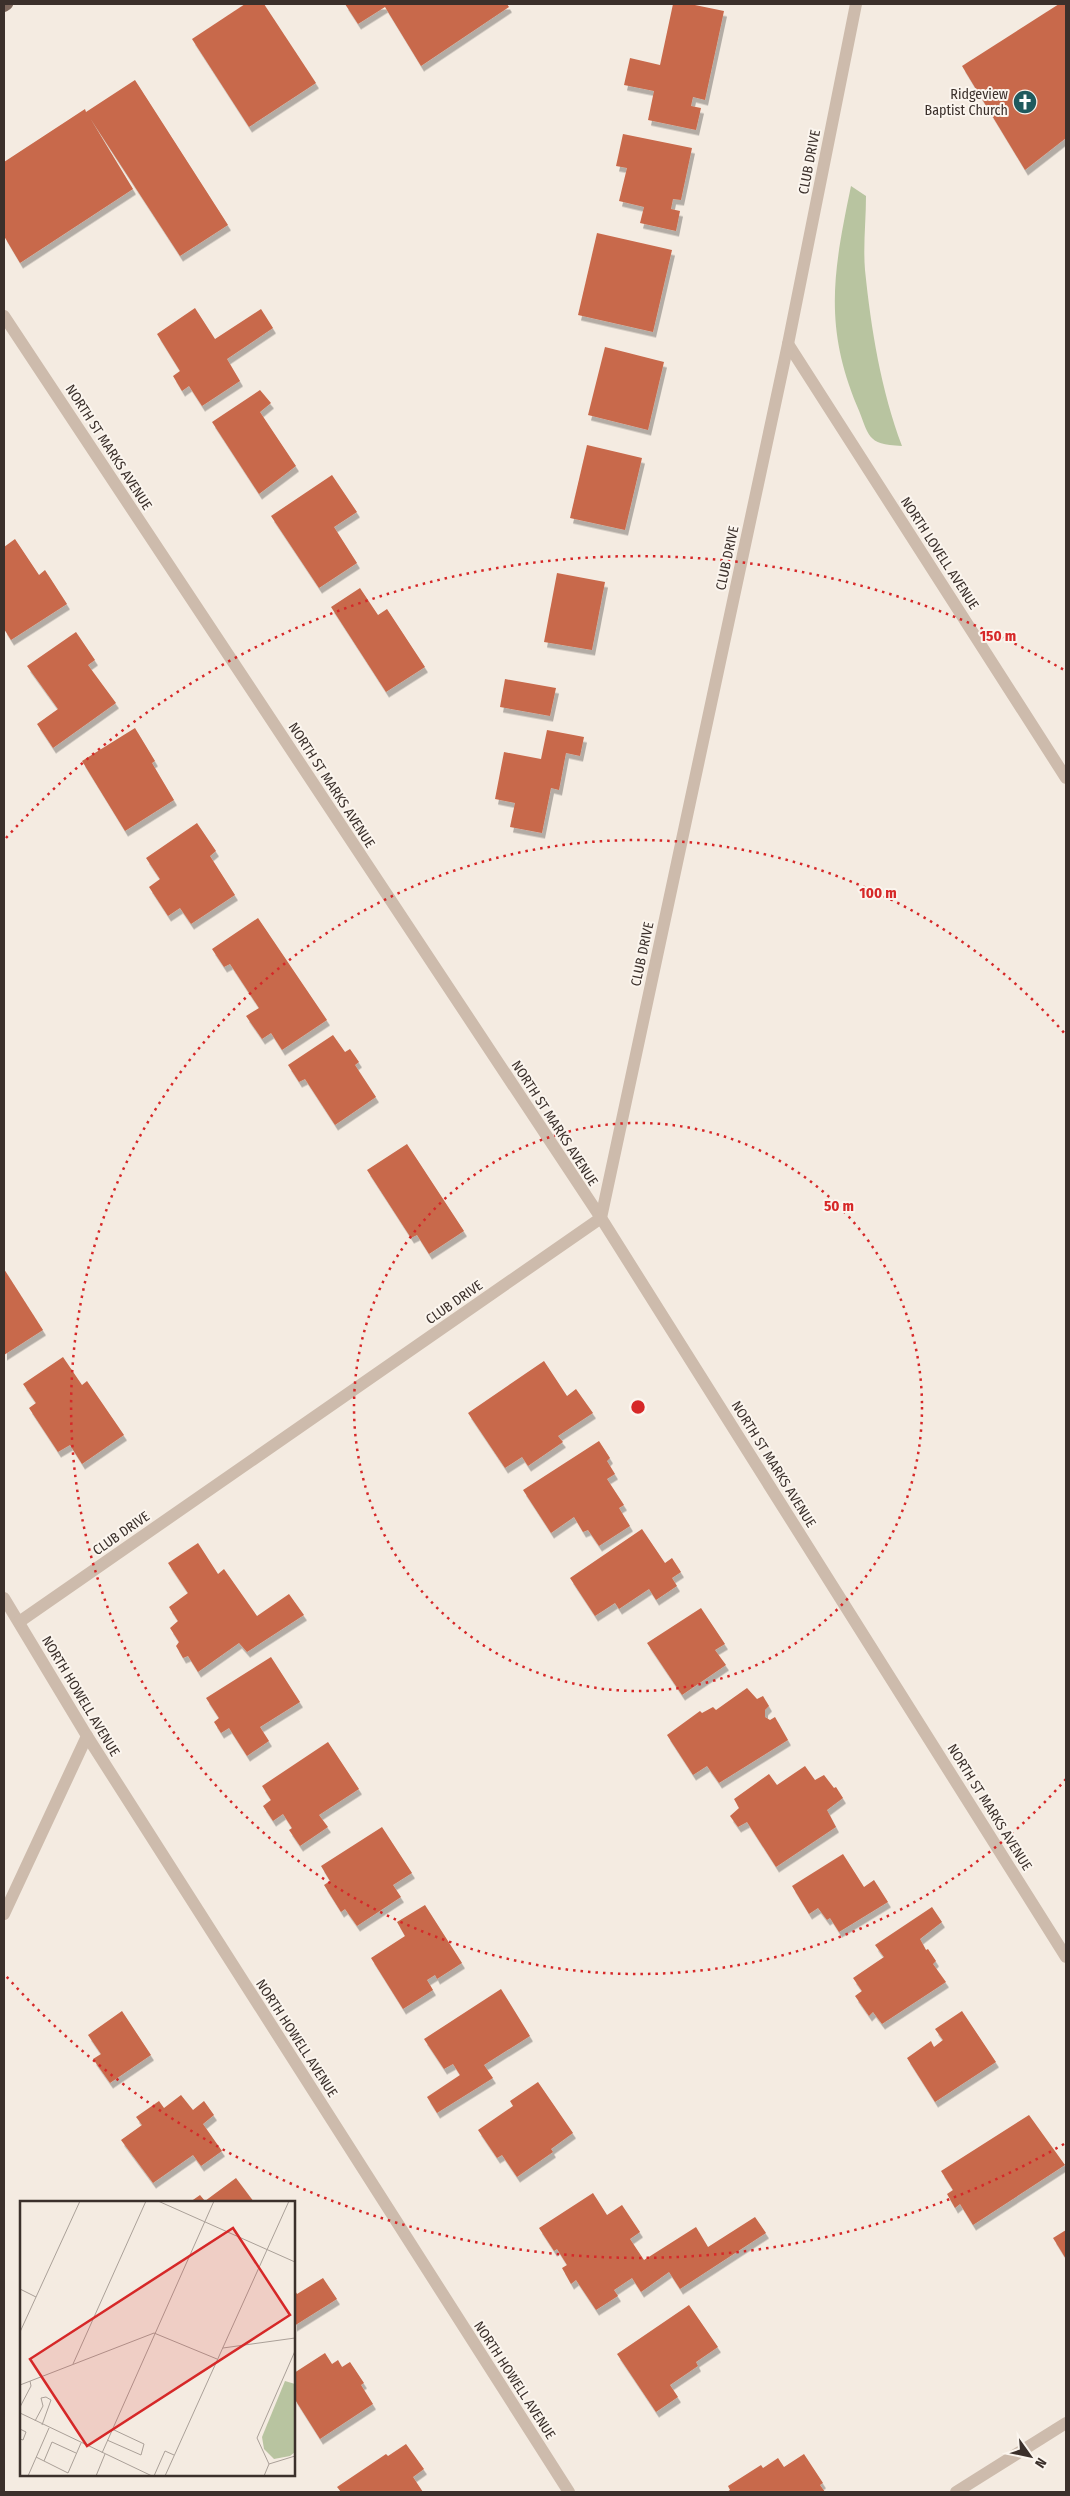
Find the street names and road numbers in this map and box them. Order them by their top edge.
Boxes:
street label: CLUB DRIVE [795,128,824,196]
street label: NORTH ST MARKS AVENUE [62,381,156,513]
street label: NORTH LOVELL AVENUE [897,494,983,613]
street label: CLUB DRIVE [712,524,743,592]
street label: NORTH ST MARKS AVENUE [285,719,379,851]
street label: CLUB DRIVE [627,920,658,988]
street label: NORTH ST MARKS AVENUE [508,1057,602,1189]
street label: CLUB DRIVE [423,1276,486,1328]
street label: NORTH ST MARKS AVENUE [728,1398,820,1531]
street label: CLUB DRIVE [90,1507,153,1559]
street label: NORTH HOWELL AVENUE [38,1633,123,1760]
street label: NORTH ST MARKS AVENUE [944,1741,1036,1874]
street label: NORTH HOWELL AVENUE [252,1976,341,2101]
street label: NORTH HOWELL AVENUE [470,2318,559,2443]

